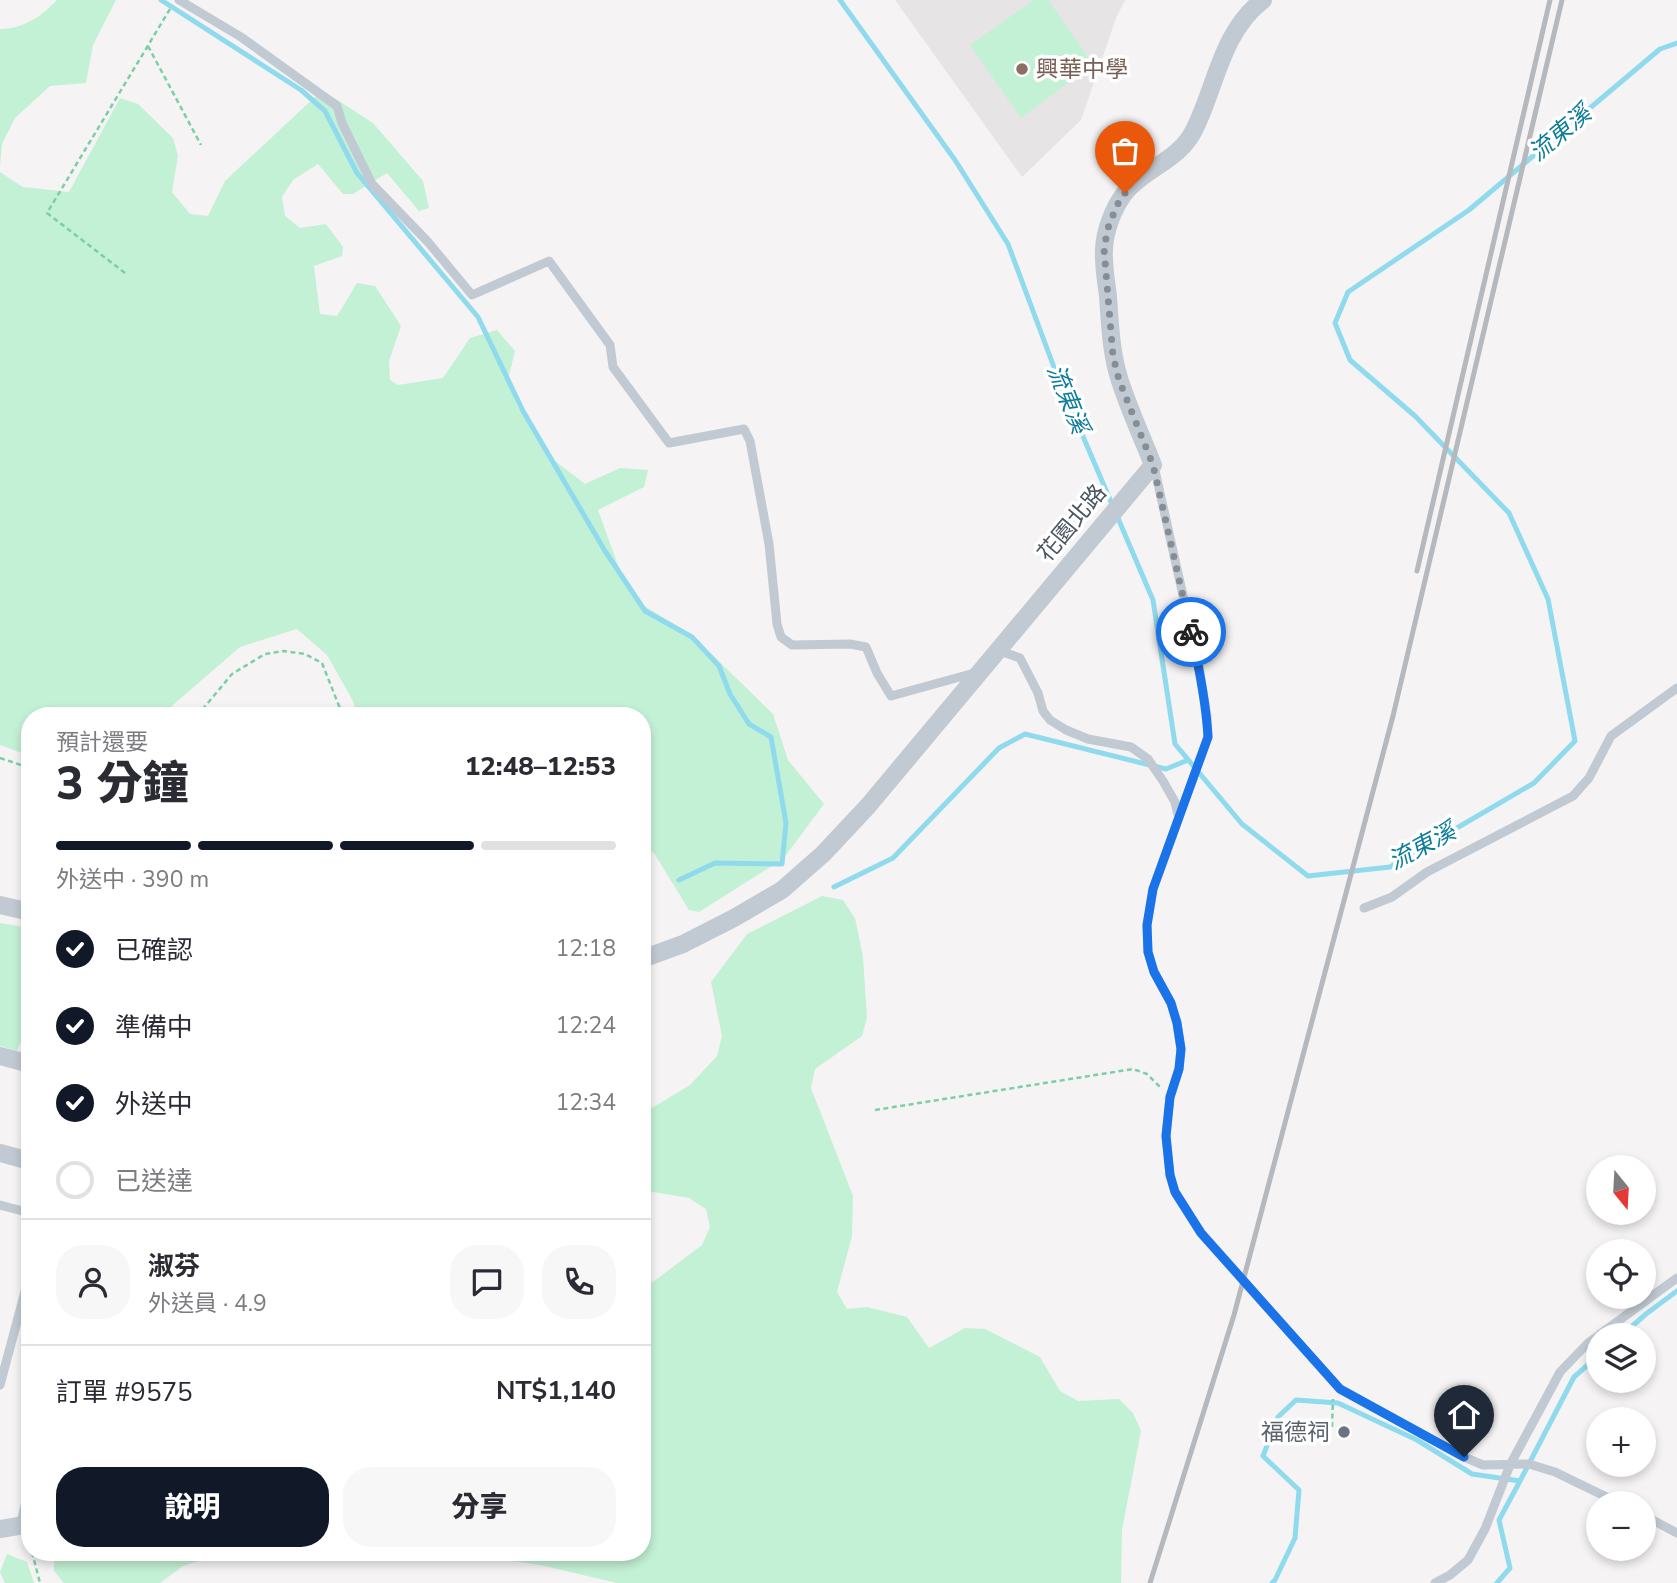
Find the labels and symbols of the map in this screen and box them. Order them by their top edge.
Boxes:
place label: 興華中學 [1036,54,1128,85]
marker: 興華中學 [1014,61,1030,77]
water label: 流東溪 [1522,96,1600,168]
pin [1095,121,1155,193]
water label: 流東溪 [1040,360,1097,441]
street label: 花園北路 [1031,478,1113,568]
courier [1156,597,1226,667]
water label: 流東溪 [1383,814,1464,877]
north arrow [1586,1155,1656,1225]
pin [1434,1385,1494,1457]
place label: 福德祠 [1261,1417,1330,1448]
marker: 福德祠 [1336,1424,1352,1440]

